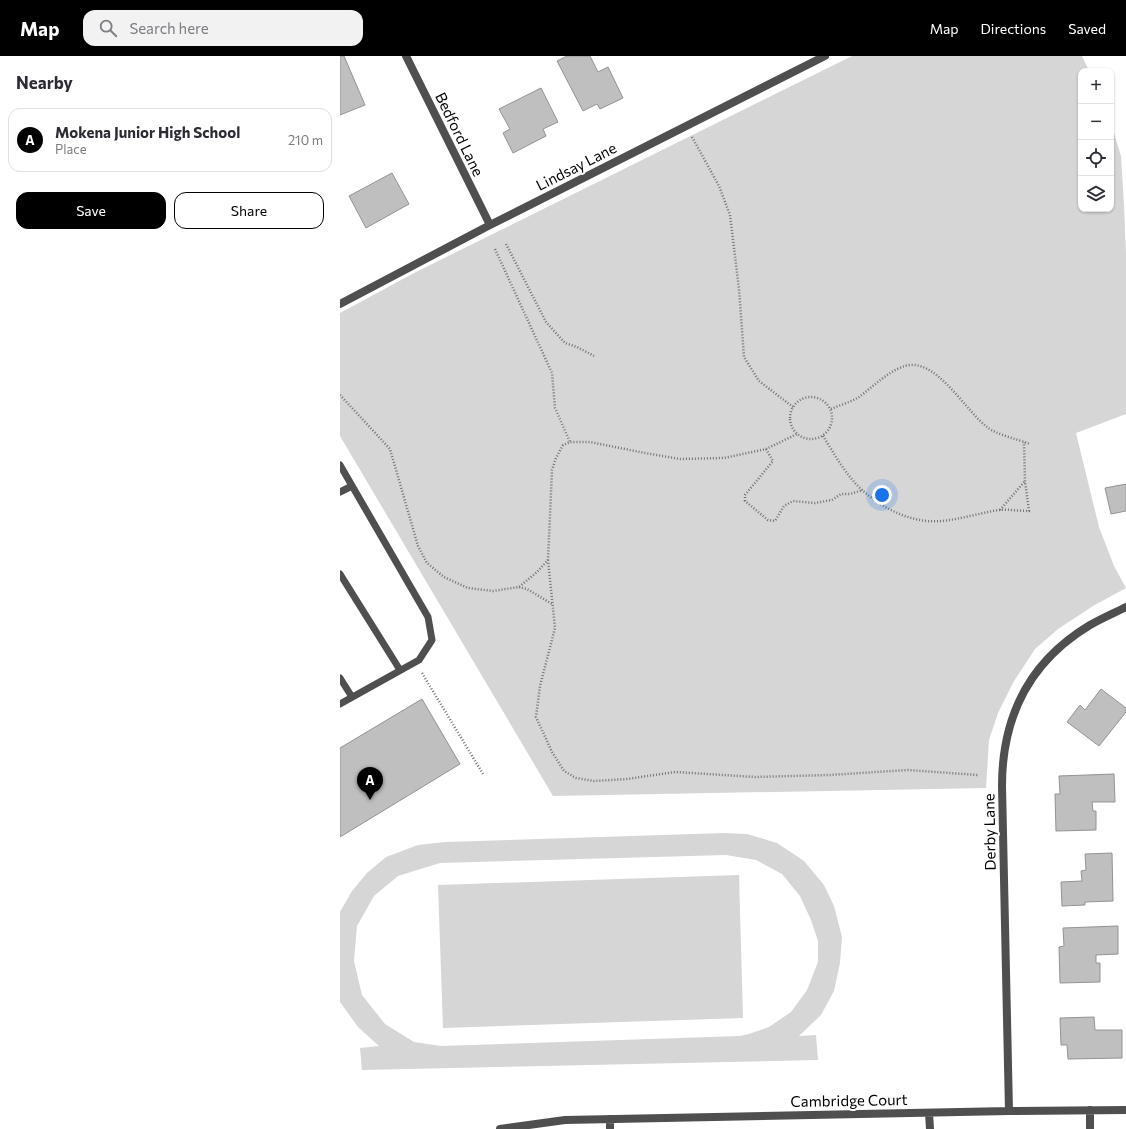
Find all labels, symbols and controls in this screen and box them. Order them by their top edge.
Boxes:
search box [83,10,363,46]
text: Map [20,17,59,40]
icon: search [97,17,119,39]
text: Search here [129,19,209,37]
text: Map [930,20,959,37]
text: Directions [981,20,1046,37]
text: Saved [1068,20,1106,37]
map controls [1078,68,1114,212]
button: + [1078,68,1114,104]
text: Nearby [16,72,73,93]
street label: Bedford Lane [432,89,488,179]
button: − [1078,104,1114,140]
text: Mokena Junior High School [55,123,240,141]
text: A [25,132,35,148]
text: 210 m [288,132,323,148]
street label: Lindsay Lane [533,138,619,194]
button: locate [1078,140,1114,176]
text: Place [55,141,87,157]
button: layers [1078,176,1114,212]
button: Save [16,192,166,229]
button: Share [174,192,324,229]
your location [872,485,892,505]
pin: A [357,767,383,800]
street label: Derby Lane [979,793,999,871]
street label: Cambridge Court [790,1090,908,1110]

